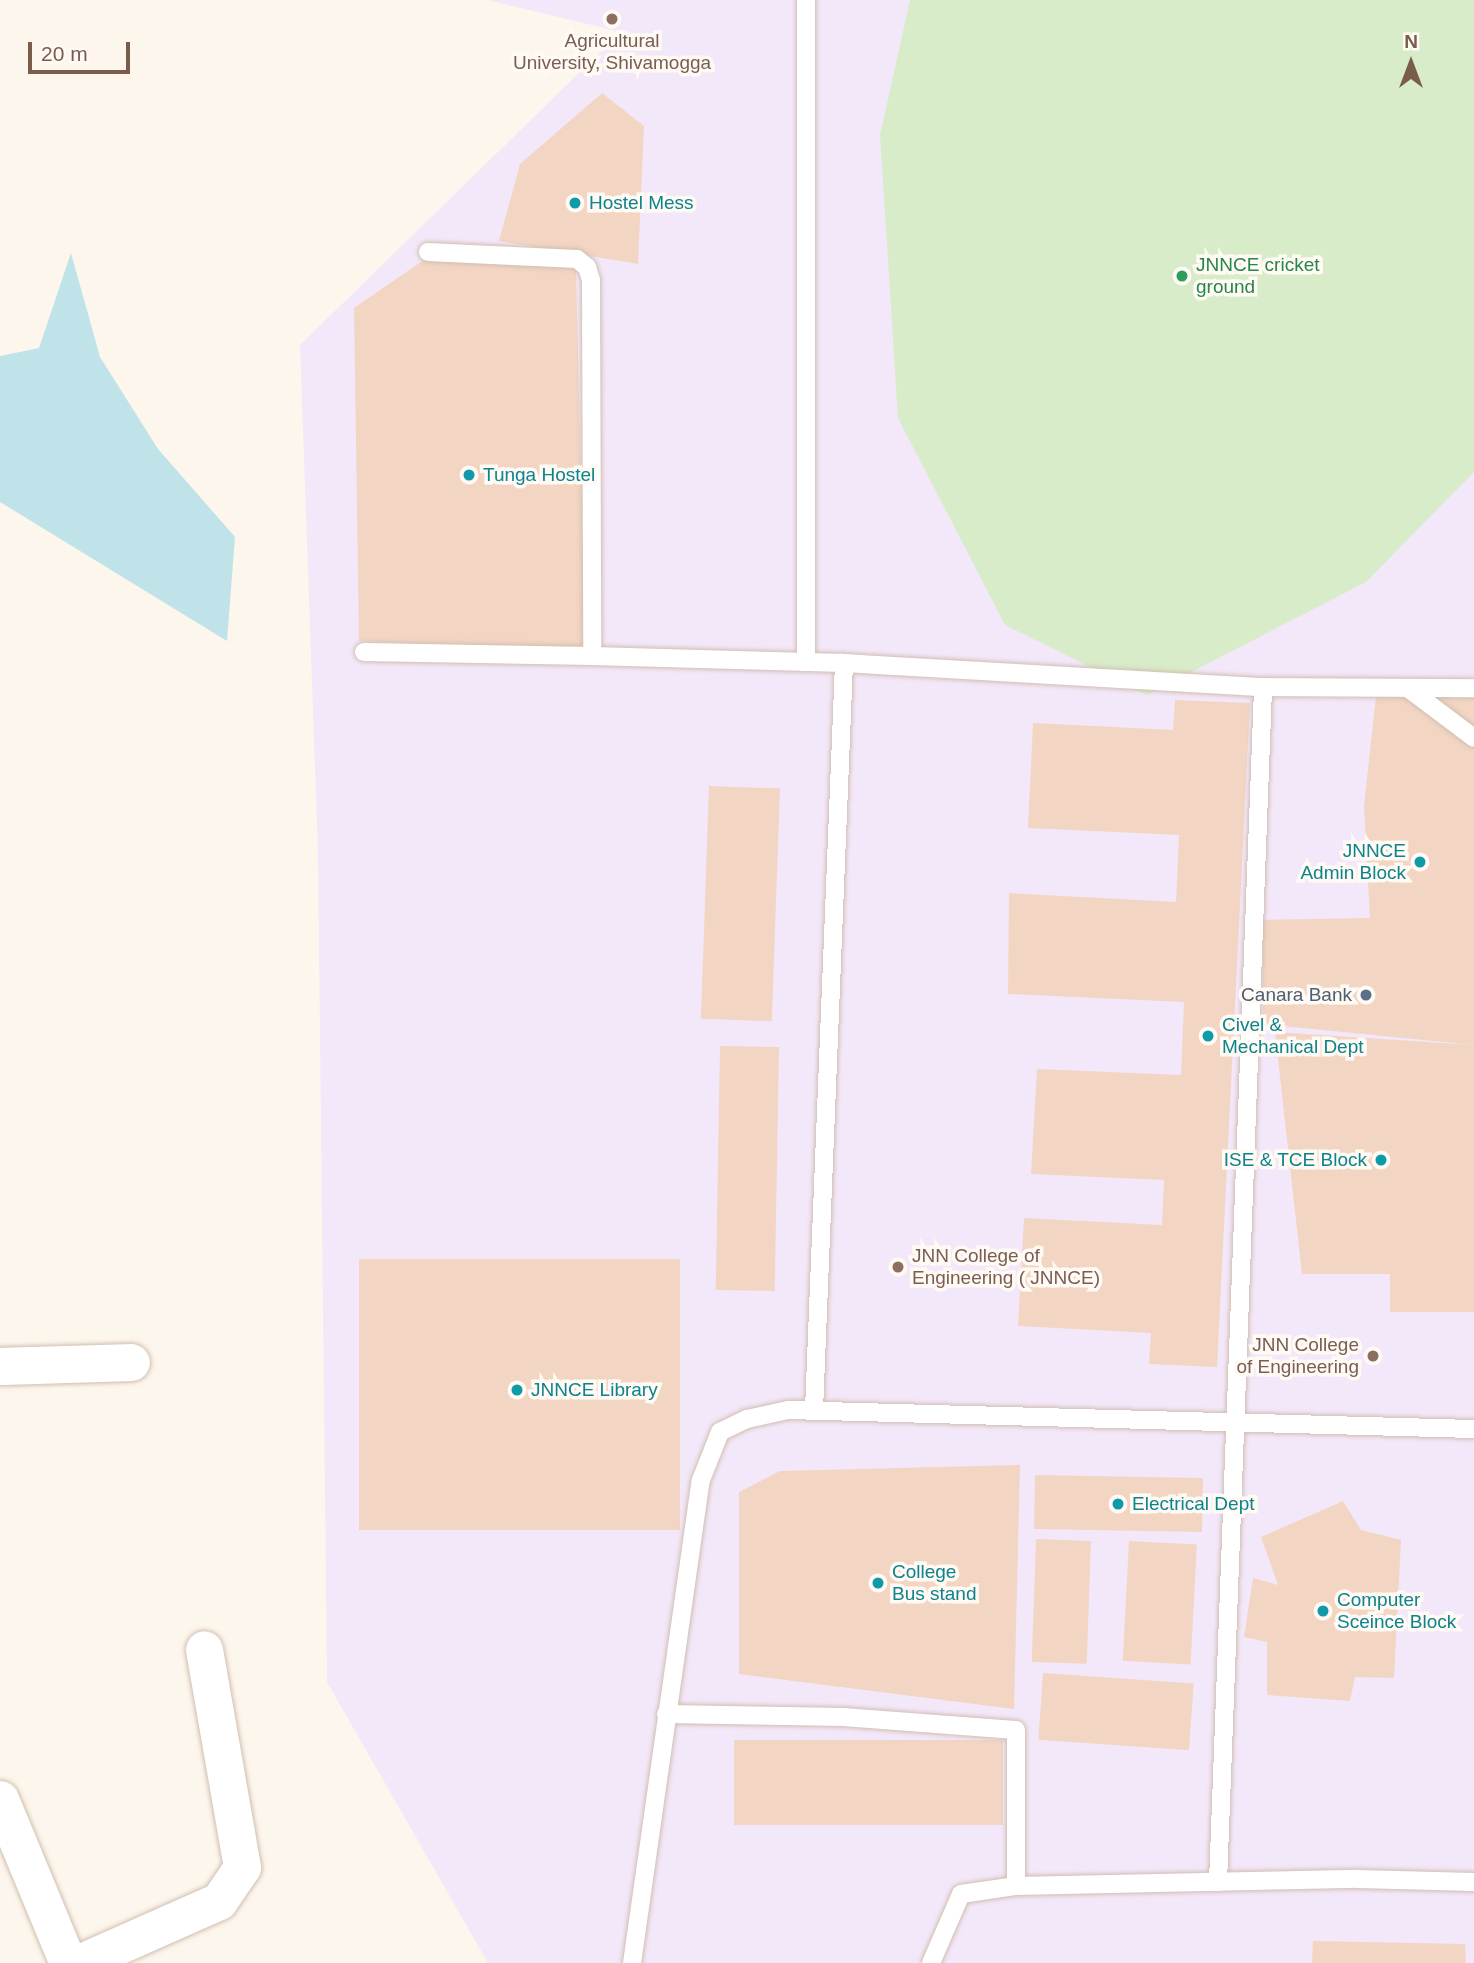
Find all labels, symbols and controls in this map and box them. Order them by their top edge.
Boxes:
marker: Agricultural University, Shivamogga [604,11,620,27]
scale bar [32,28,133,72]
north arrow [1376,28,1446,98]
place label: Agricultural University, Shivamogga [513,30,711,74]
text: N [1404,31,1418,52]
text: 20 m [41,42,88,65]
place label: Hostel Mess [589,192,694,214]
marker: Hostel Mess [567,195,583,211]
place label: JNNCE cricket ground [1196,254,1320,298]
marker: JNNCE cricket ground [1174,268,1190,284]
place label: Tunga Hostel [483,464,595,486]
marker: Tunga Hostel [461,467,477,483]
place label: JNNCE Admin Block [1300,840,1406,884]
marker: JNNCE Admin Block [1412,854,1428,870]
place label: Canara Bank [1241,984,1352,1006]
marker: Canara Bank [1358,987,1374,1003]
place label: Civel & Mechanical Dept [1222,1014,1364,1058]
marker: Civel & Mechanical Dept [1200,1028,1216,1044]
place label: ISE & TCE Block [1223,1149,1367,1171]
marker: ISE & TCE Block [1373,1152,1389,1168]
place label: JNN College of Engineering ( JNNCE) [912,1245,1100,1289]
marker: JNN College of Engineering ( JNNCE) [890,1259,906,1275]
place label: JNN College of Engineering [1236,1334,1359,1378]
marker: JNN College of Engineering [1365,1348,1381,1364]
place label: JNNCE Library [531,1379,658,1401]
marker: JNNCE Library [509,1382,525,1398]
place label: Electrical Dept [1132,1493,1254,1515]
marker: Electrical Dept [1110,1496,1126,1512]
place label: College Bus stand [892,1561,976,1605]
marker: College Bus stand [870,1575,886,1591]
place label: Computer Sceince Block [1337,1589,1456,1633]
marker: Computer Sceince Block [1315,1603,1331,1619]

